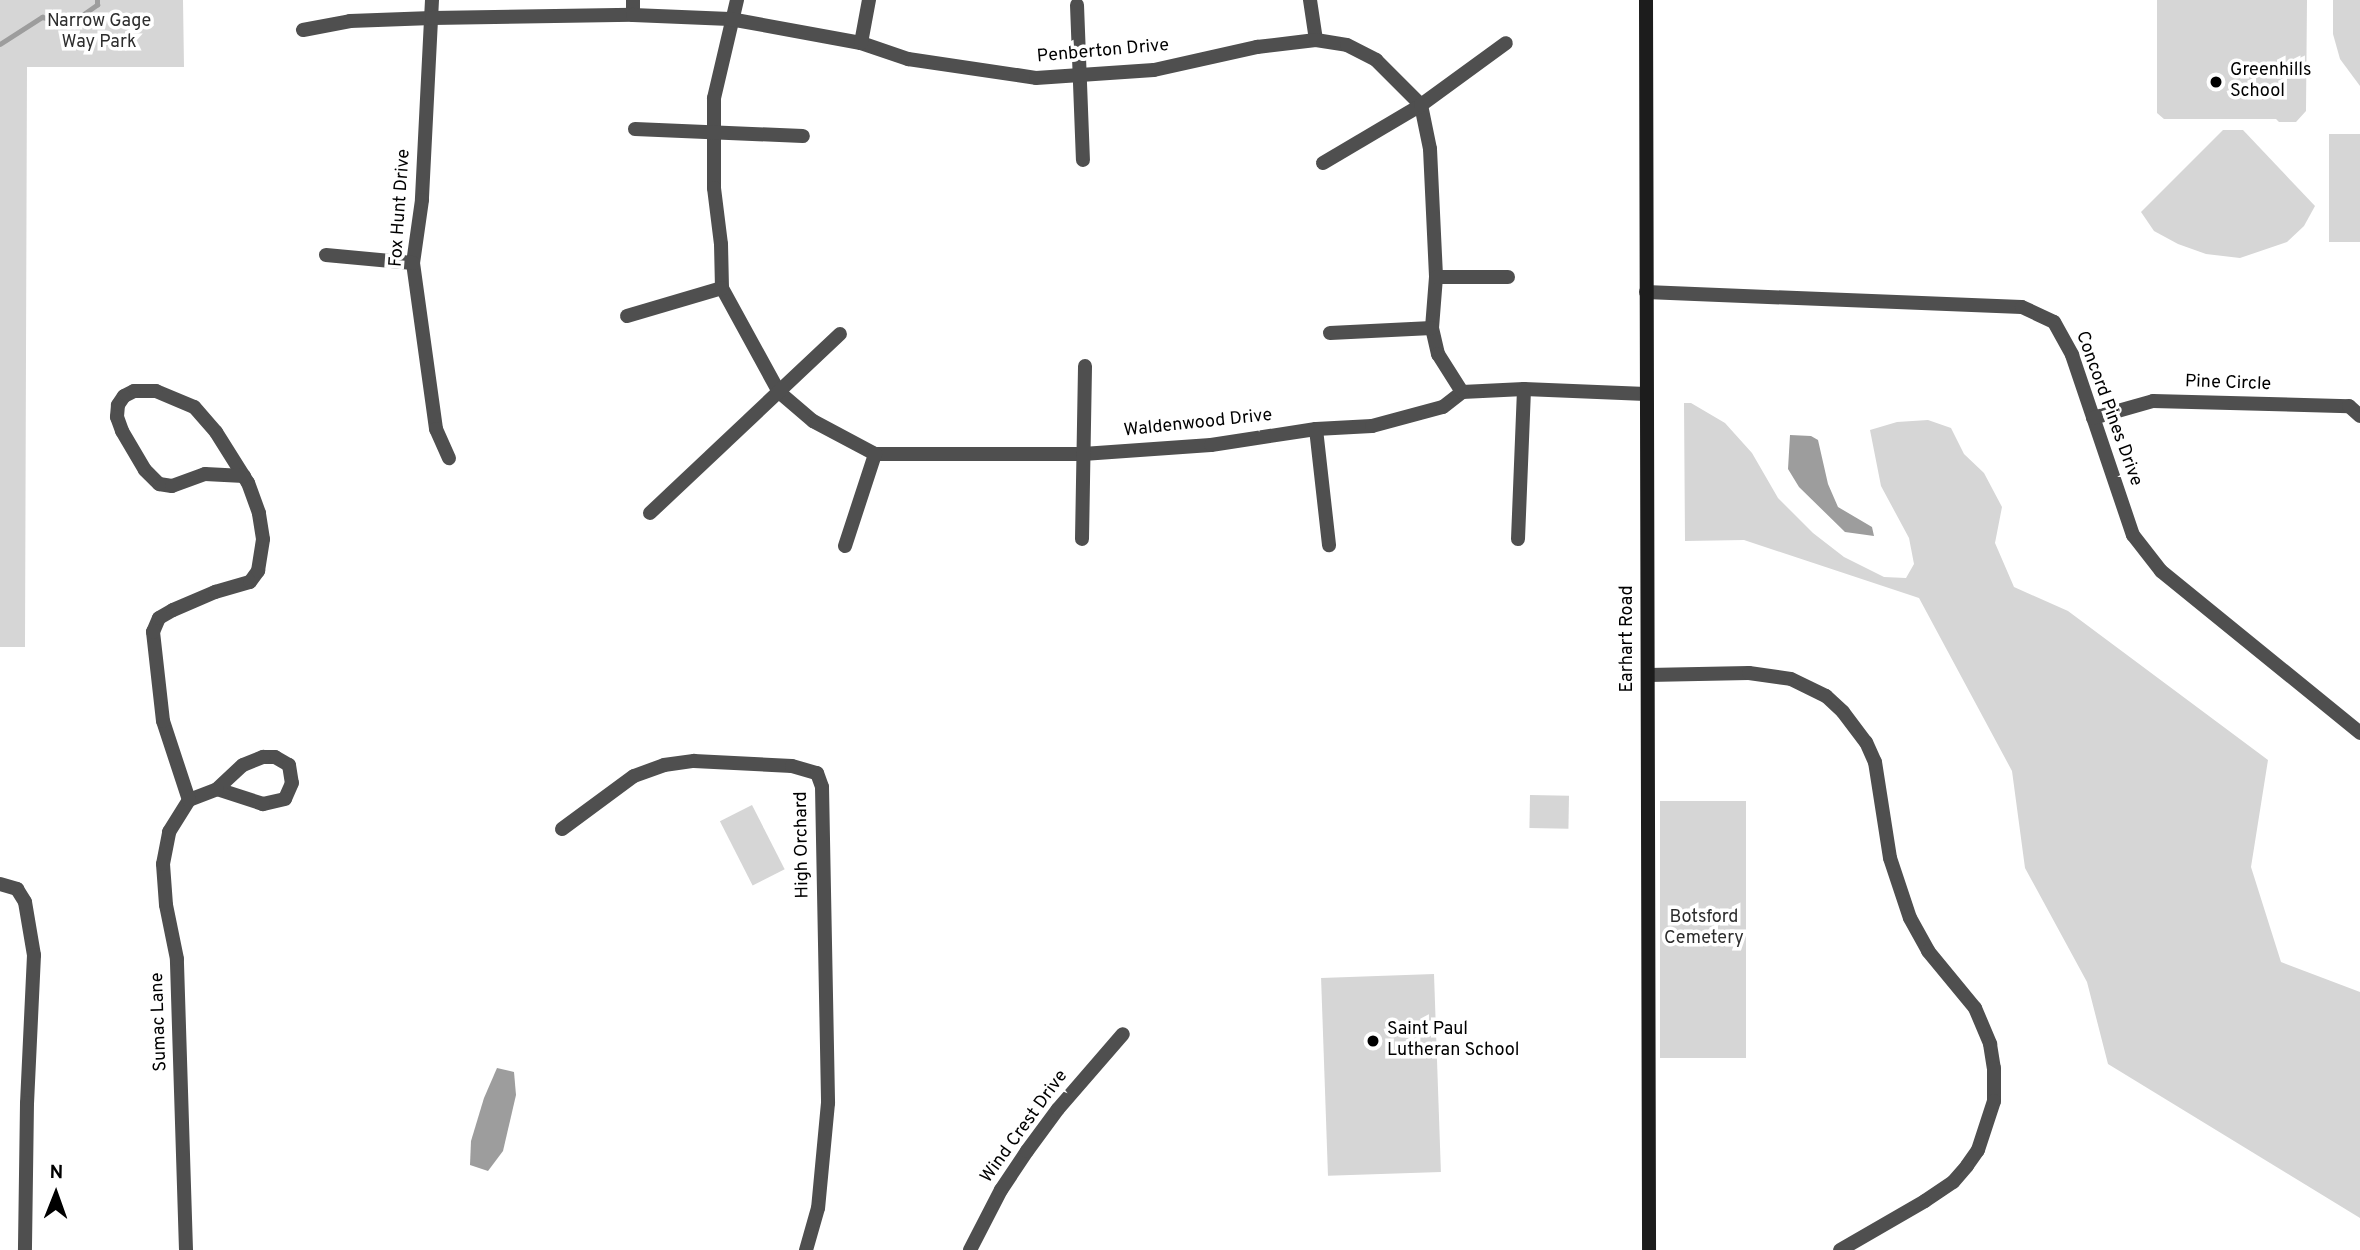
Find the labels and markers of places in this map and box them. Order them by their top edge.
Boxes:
place label: Greenhills School [2230,61,2312,104]
marker: Greenhills School [2208,74,2224,90]
place label: Saint Paul Lutheran School [1387,1020,1520,1062]
marker: Saint Paul Lutheran School [1365,1033,1381,1049]

